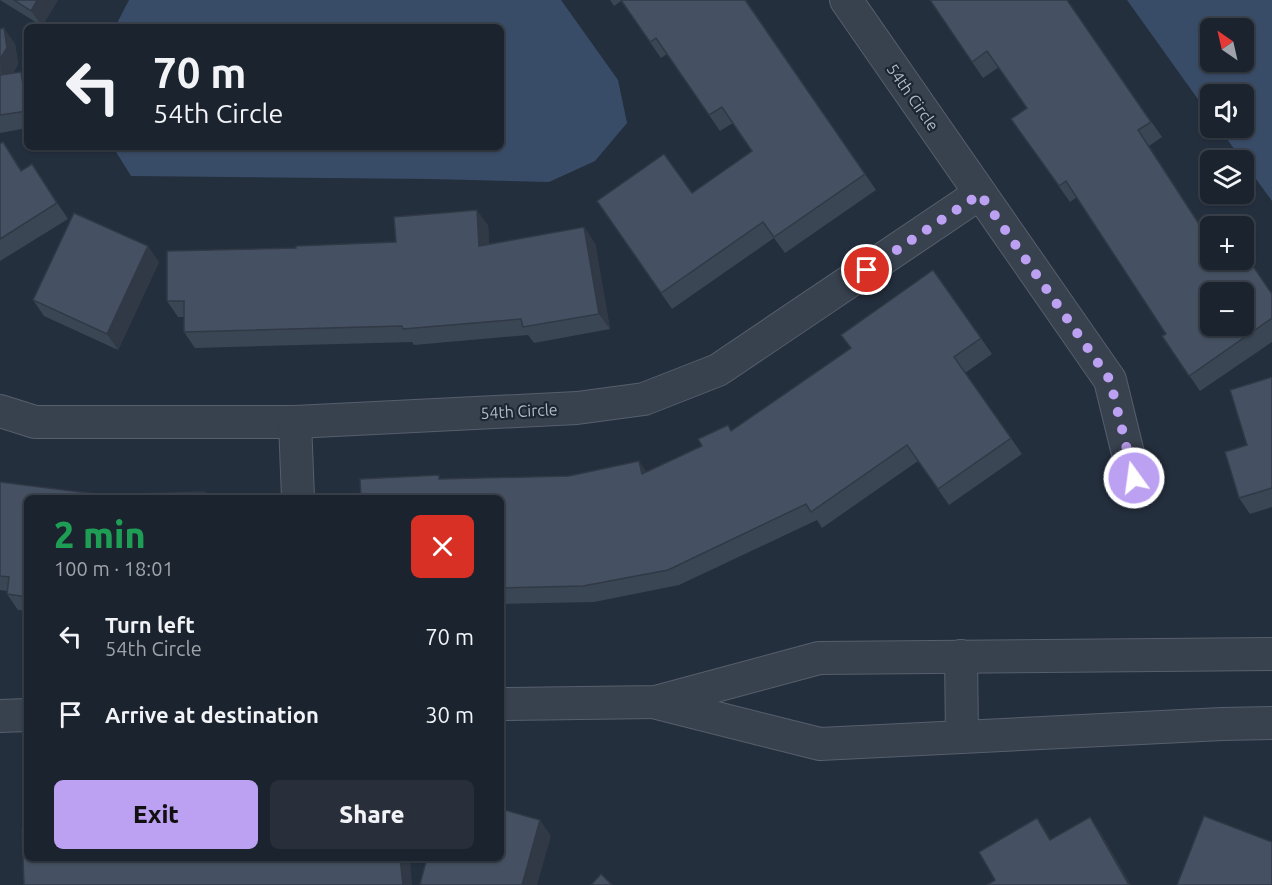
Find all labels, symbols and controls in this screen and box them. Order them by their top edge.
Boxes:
north arrow [1200,18,1254,72]
map controls [1200,18,1254,336]
icon: left [54,48,132,126]
text: 70 m [153,49,247,96]
street label: 54th Circle [883,60,943,134]
button: sound [1200,84,1254,138]
text: 54th Circle [153,98,284,128]
button: layers [1200,150,1254,204]
button: + [1200,216,1254,270]
pin [841,244,892,295]
icon: arrive [850,253,883,286]
button: − [1200,282,1254,336]
street label: 54th Circle [480,400,558,422]
position arrow [1102,446,1166,510]
text: 2 min [54,514,146,555]
button: close [411,515,474,578]
text: 100 m · 18:01 [54,557,174,580]
text: Turn left [105,612,195,637]
icon: left [54,620,87,653]
text: 70 m [425,624,474,649]
text: 54th Circle [105,637,202,660]
icon: arrive [54,698,87,731]
text: Arrive at destination [105,702,319,727]
text: 30 m [425,702,474,727]
button: Exit [54,780,258,849]
button: Share [270,780,474,849]

